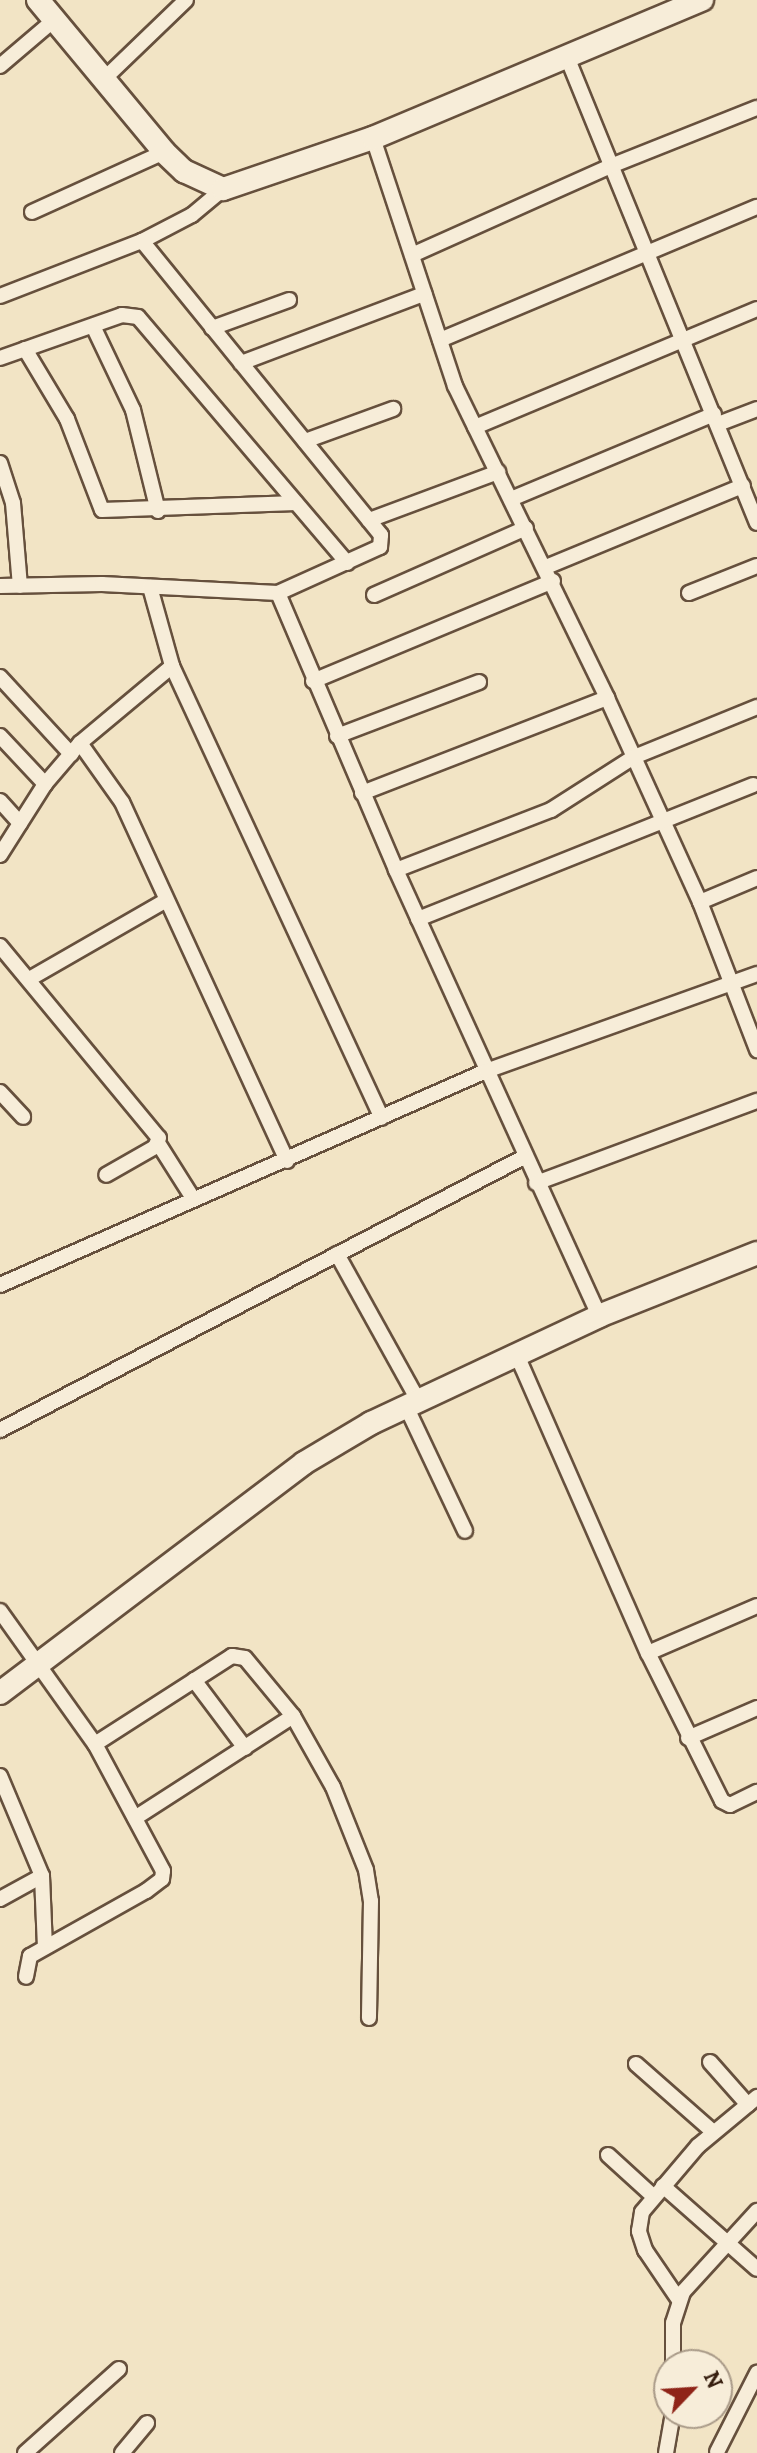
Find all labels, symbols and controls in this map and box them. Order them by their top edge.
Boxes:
north arrow [653,2349,733,2429]
text: N [696,2366,730,2393]

